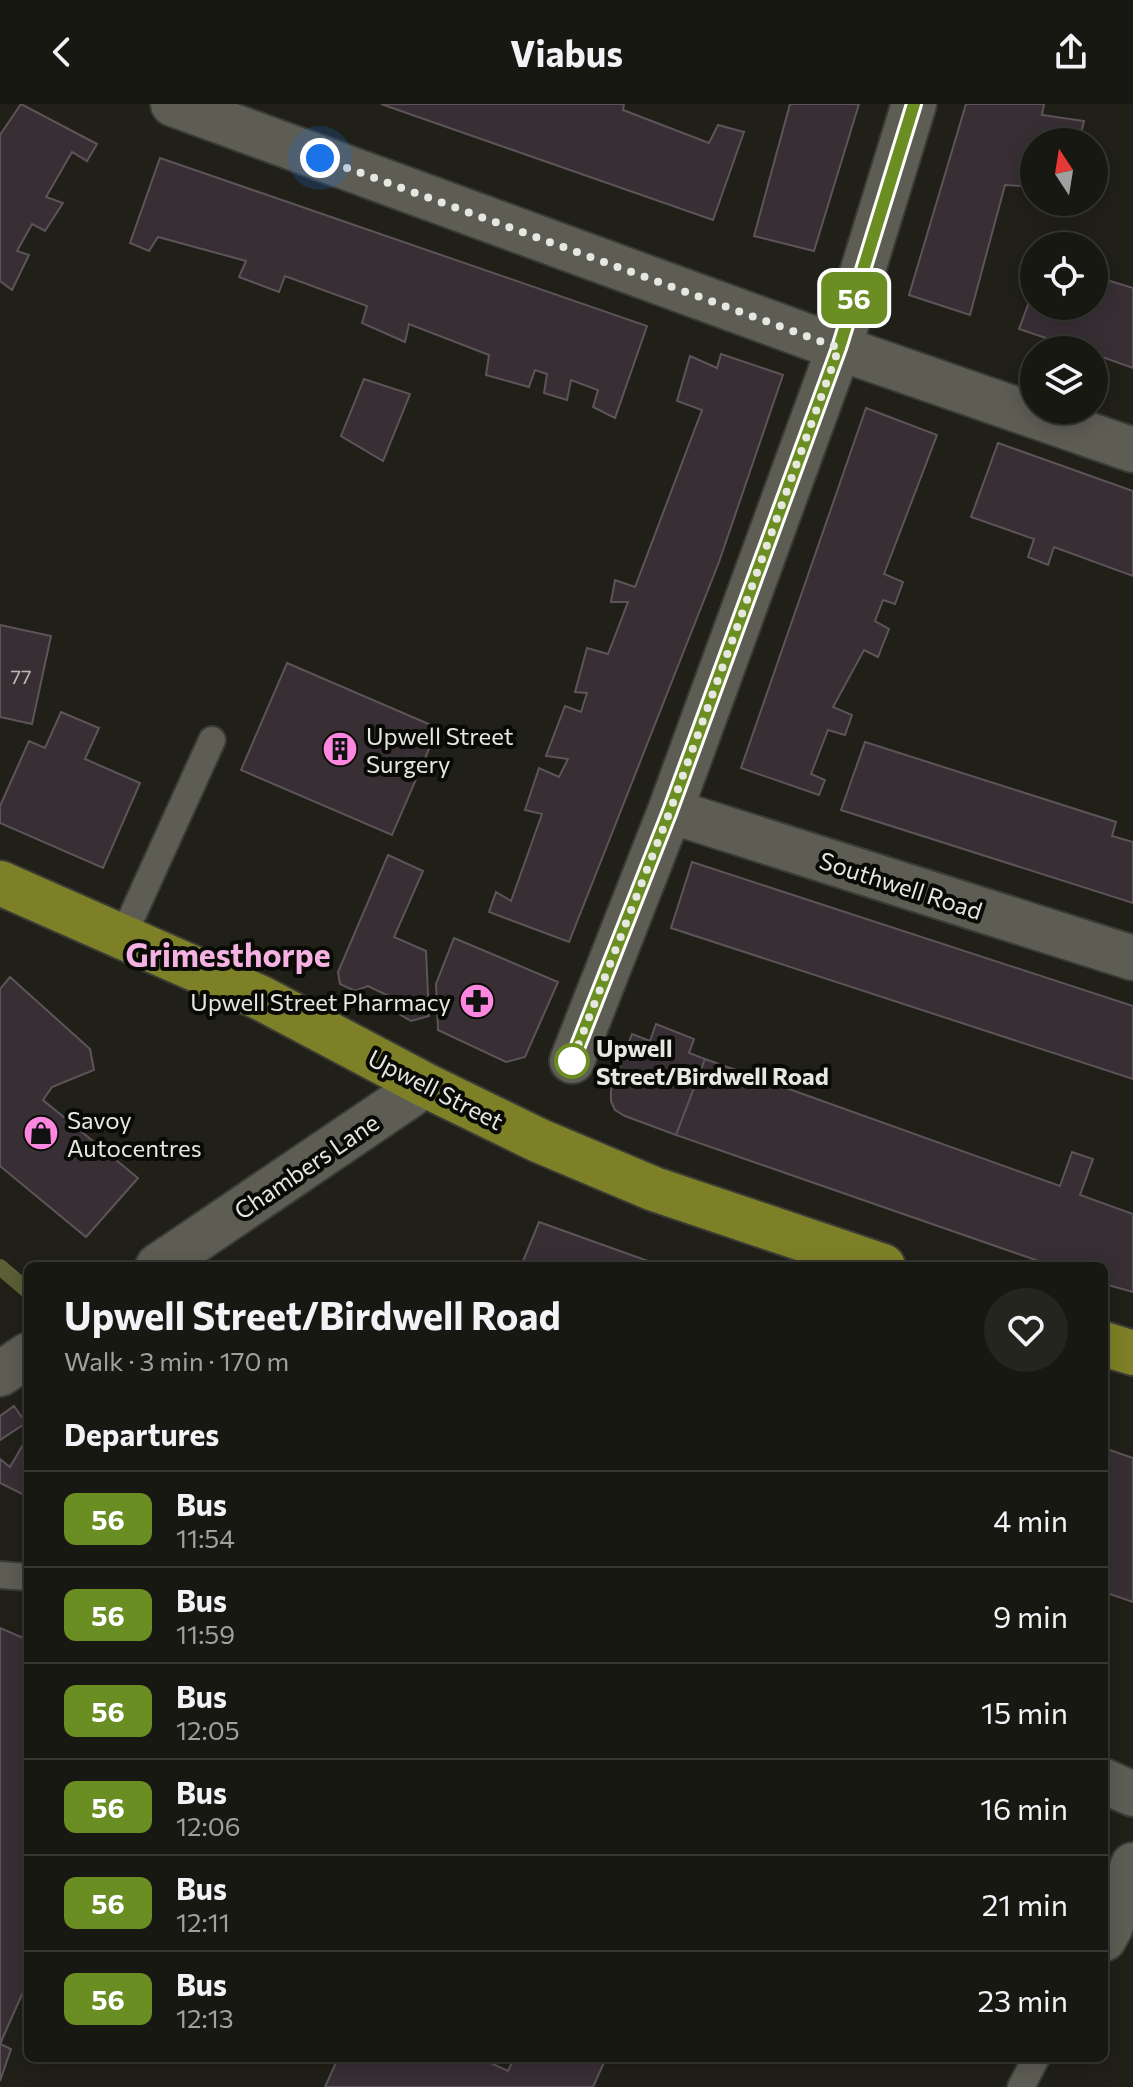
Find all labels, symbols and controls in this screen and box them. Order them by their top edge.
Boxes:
icon: back [40,30,84,74]
text: Viabus [510,30,623,74]
icon: share [1049,30,1093,74]
north arrow [1020,128,1108,216]
map controls [1020,128,1108,424]
your location [300,138,340,178]
button: locate [1020,232,1108,320]
line badge: 56 [818,272,890,324]
text: 56 [837,281,871,315]
button: layers [1020,336,1108,424]
house number: 77 [10,664,32,688]
place label: Upwell Street Surgery [366,721,514,778]
building icon: Upwell Street Surgery [321,730,359,768]
street label: Southwell Road [816,845,986,925]
district label: Grimesthorpe [125,934,331,974]
pharmacy icon: Upwell Street Pharmacy [458,982,496,1020]
place label: Upwell Street Pharmacy [190,987,451,1016]
place label: Upwell Street/Birdwell Road [596,1033,829,1090]
street label: Upwell Street [364,1043,508,1135]
marker: Upwell Street/Birdwell Road [555,1044,589,1078]
place label: Savoy Autocentres [67,1105,202,1162]
street label: Chambers Lane [228,1107,384,1225]
shop icon: Savoy Autocentres [22,1114,60,1152]
button: heart [984,1288,1068,1372]
text: Upwell Street/Birdwell Road [64,1291,561,1338]
text: Walk · 3 min · 170 m [64,1345,289,1376]
text: Departures [64,1415,219,1452]
text: Bus [176,1485,227,1522]
text: 4 min [993,1501,1068,1538]
text: 56 [91,1502,125,1536]
text: 11:54 [176,1522,235,1553]
text: Bus [176,1581,227,1618]
text: 9 min [993,1597,1068,1634]
text: 56 [91,1598,125,1632]
text: 11:59 [176,1618,235,1649]
text: Bus [176,1677,227,1714]
text: 15 min [981,1693,1068,1730]
text: 56 [91,1694,125,1728]
text: 12:05 [176,1714,240,1745]
text: Bus [176,1773,227,1810]
text: 16 min [980,1789,1068,1826]
text: 56 [91,1790,125,1824]
text: 12:06 [176,1810,240,1841]
text: Bus [176,1869,227,1906]
text: 21 min [982,1885,1068,1922]
text: 56 [91,1886,125,1920]
text: 12:11 [176,1906,230,1937]
text: Bus [176,1965,227,2002]
text: 23 min [977,1981,1068,2018]
text: 56 [91,1982,125,2016]
text: 12:13 [176,2002,234,2033]

